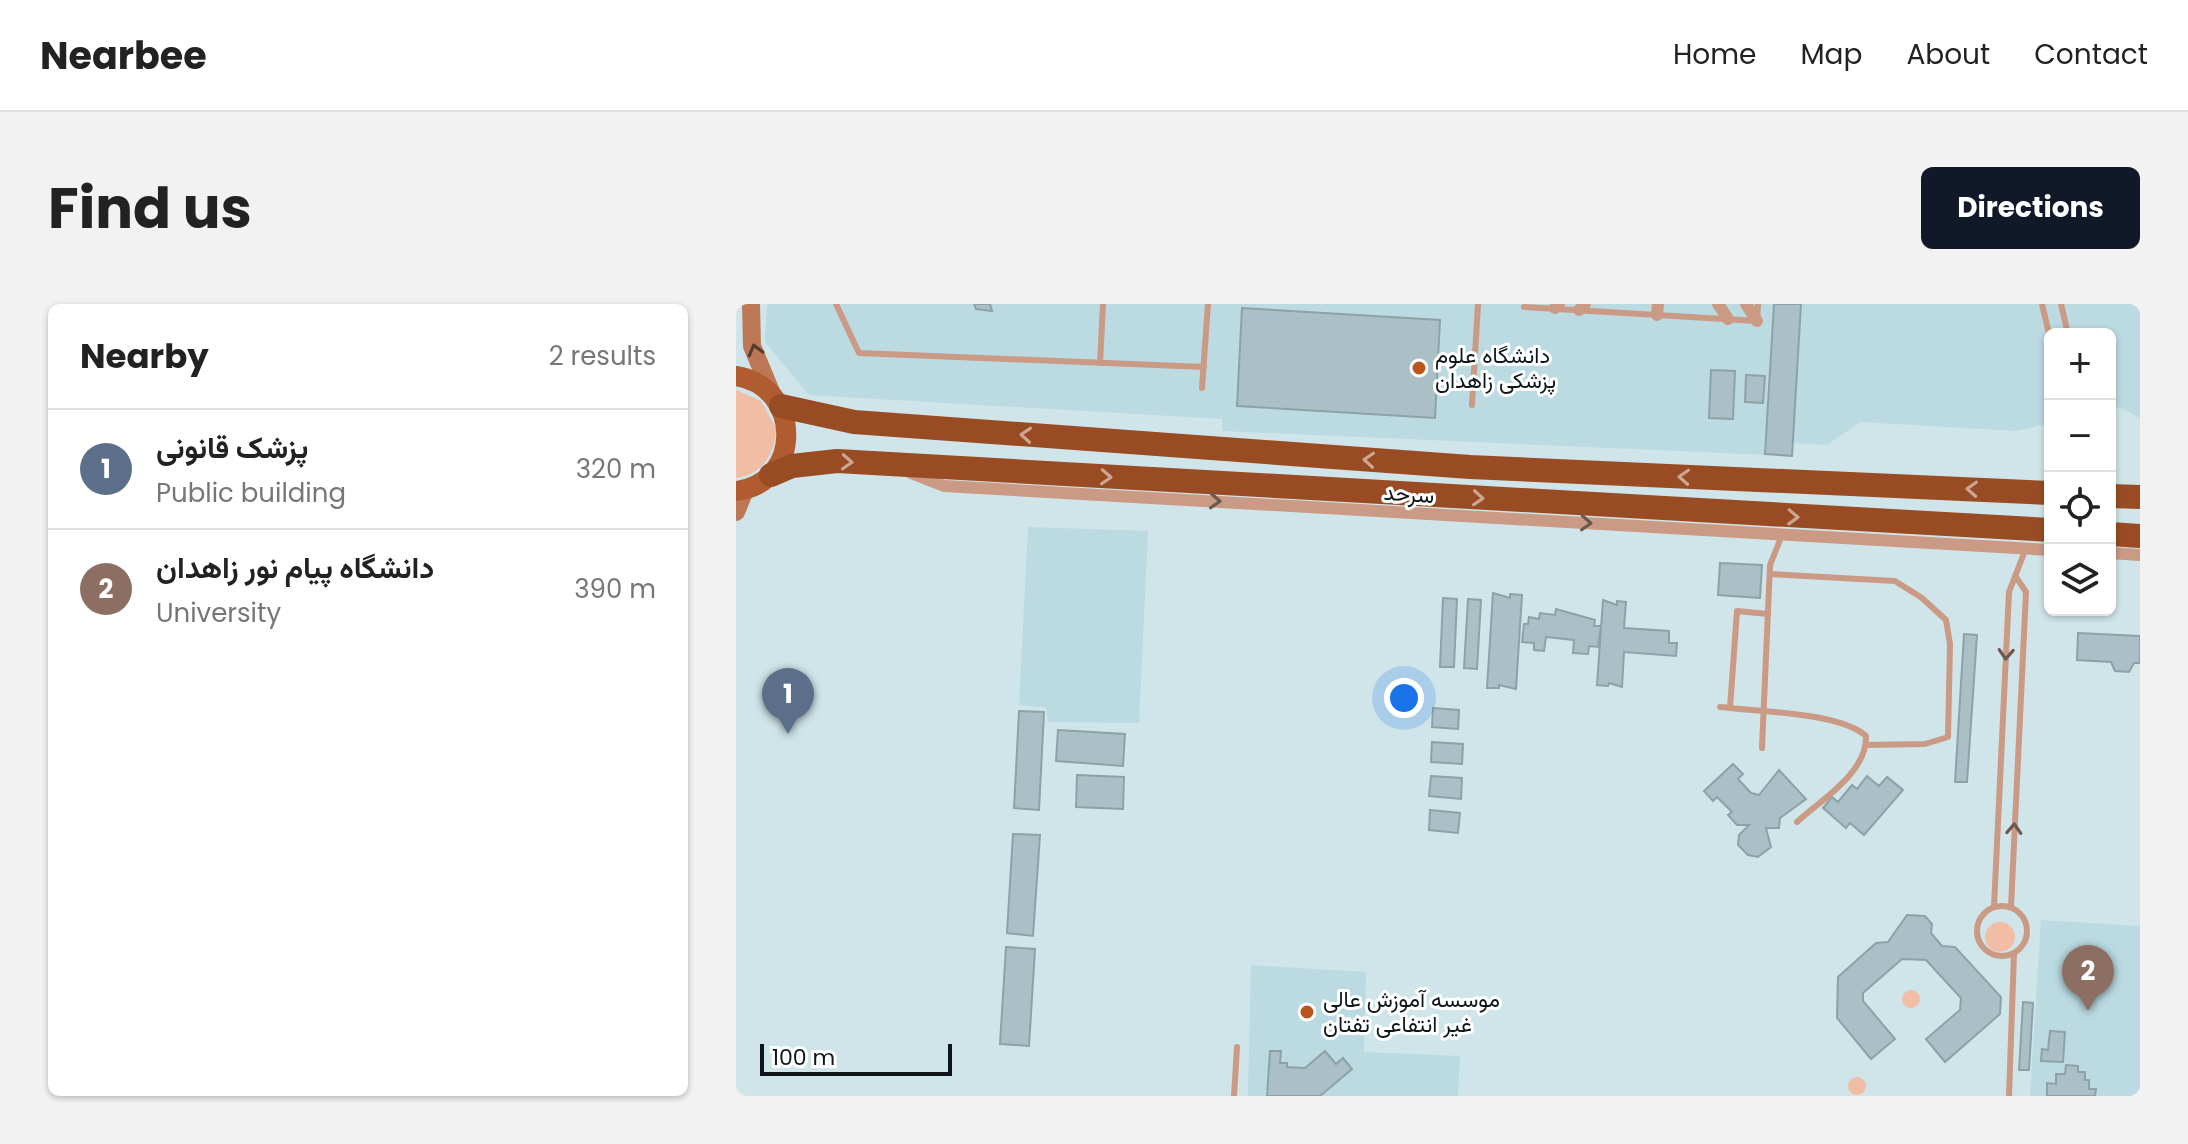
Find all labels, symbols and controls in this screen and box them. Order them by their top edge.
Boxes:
text: Nearbee [40,29,207,82]
text: Home [1673,35,1756,74]
text: Map [1800,35,1862,74]
text: About [1906,35,1990,74]
text: Contact [2034,35,2148,74]
button: Directions [1921,167,2140,249]
text: Find us [48,169,252,248]
map controls [2044,328,2116,616]
button: + [2044,328,2116,400]
text: Nearby [80,332,209,380]
text: 2 results [549,338,656,374]
place label: دانشگاه علوم پزشکی زاهدان [1435,340,1556,396]
one-way arrow [747,344,764,358]
marker: دانشگاه علوم پزشکی زاهدان [1410,359,1428,377]
button: − [2044,400,2116,472]
text: پزشک قانونی [156,426,308,469]
one-way arrow [1019,427,1032,444]
text: 1 [101,451,111,487]
text: 320 m [576,451,656,487]
one-way arrow [1362,452,1375,469]
one-way arrow [841,454,854,471]
one-way arrow [1100,468,1113,485]
one-way arrow [1677,468,1690,485]
button: locate [2044,472,2116,544]
text: Public building [156,475,346,511]
street label: سرحد [1383,477,1435,511]
one-way arrow [1965,481,1978,498]
one-way arrow [1472,489,1485,506]
one-way arrow [1209,493,1222,510]
one-way arrow [1787,508,1800,525]
one-way arrow [1580,514,1593,531]
button: layers [2044,544,2116,616]
text: دانشگاه پیام نور زاهدان [156,546,434,589]
text: 2 [99,571,113,607]
text: 390 m [574,571,656,607]
text: University [156,595,281,631]
one-way arrow [1998,648,2015,661]
pin: 1 [762,668,814,734]
your location [1384,678,1424,718]
one-way arrow [2006,822,2023,835]
pin: 2 [2062,945,2114,1011]
place label: موسسه آموزش عالی غیر انتفاعی تفتان [1323,984,1500,1040]
marker: موسسه آموزش عالی غیر انتفاعی تفتان [1298,1003,1316,1021]
scale bar [760,1040,952,1076]
text: 100 m [772,1042,835,1073]

